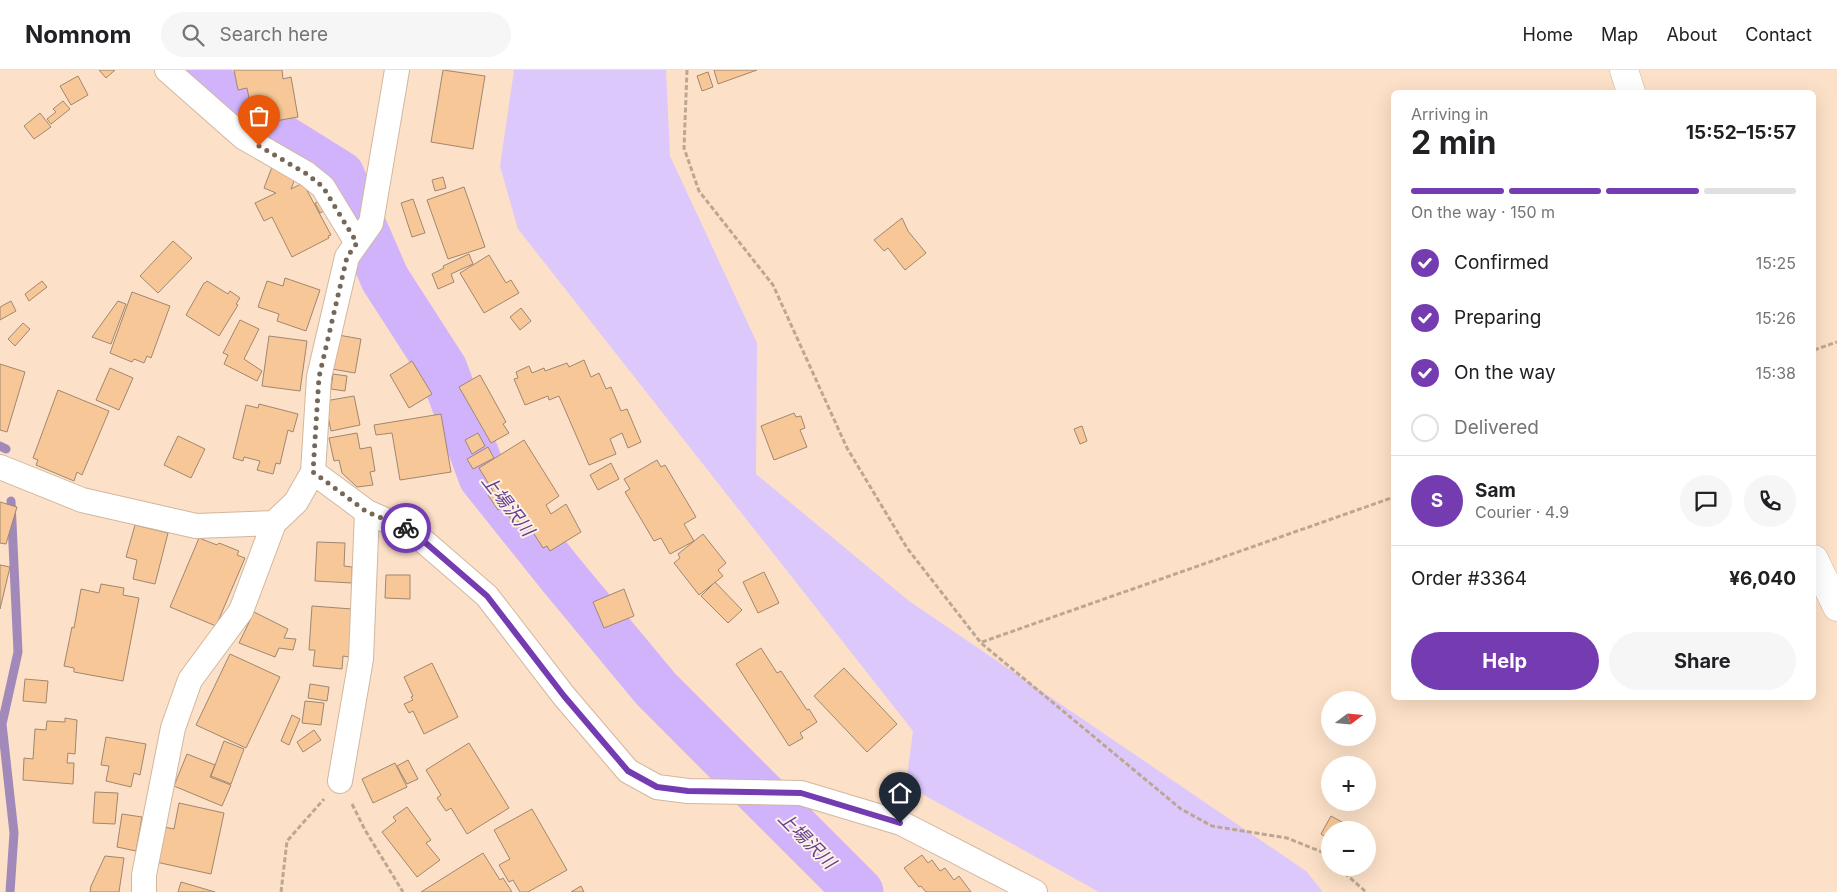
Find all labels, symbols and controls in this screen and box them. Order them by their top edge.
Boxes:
search box [161,12,511,57]
text: Nomnom [25,20,131,49]
icon: search [179,21,207,49]
text: Search here [219,23,328,46]
text: Home [1523,24,1573,45]
text: Map [1601,24,1638,45]
text: About [1666,24,1717,45]
text: Contact [1745,24,1812,45]
pin [238,95,280,146]
icon: bag [245,102,273,130]
text: Arriving in [1411,104,1488,124]
text: 15:52–15:57 [1686,121,1796,144]
text: 2 min [1411,123,1497,162]
text: On the way · 150 m [1411,202,1555,222]
icon: check [1411,249,1439,277]
text: Confirmed [1454,251,1549,274]
text: 15:25 [1756,253,1796,273]
icon: check [1411,304,1439,332]
text: Preparing [1454,306,1541,329]
text: 15:26 [1755,308,1796,328]
icon: check [1411,359,1439,387]
text: On the way [1454,361,1556,384]
text: 15:38 [1755,363,1796,383]
text: Delivered [1454,416,1539,439]
water label: 上場沢川 [478,470,540,541]
button: chat [1680,475,1732,527]
button: phone [1744,475,1796,527]
text: Sam [1475,479,1516,502]
text: S [1431,489,1443,512]
text: Courier · 4.9 [1475,502,1569,522]
courier [381,503,431,553]
icon: bike [392,514,420,542]
text: Order #3364 [1411,567,1527,590]
text: ¥6,040 [1729,567,1796,590]
button: Help [1411,632,1599,690]
button: Share [1609,632,1796,690]
north arrow [1321,691,1376,746]
map controls [1321,691,1376,876]
button: + [1321,756,1376,811]
pin [879,772,921,823]
icon: home [886,779,914,807]
water label: 上場沢川 [774,807,841,874]
button: − [1321,821,1376,876]

